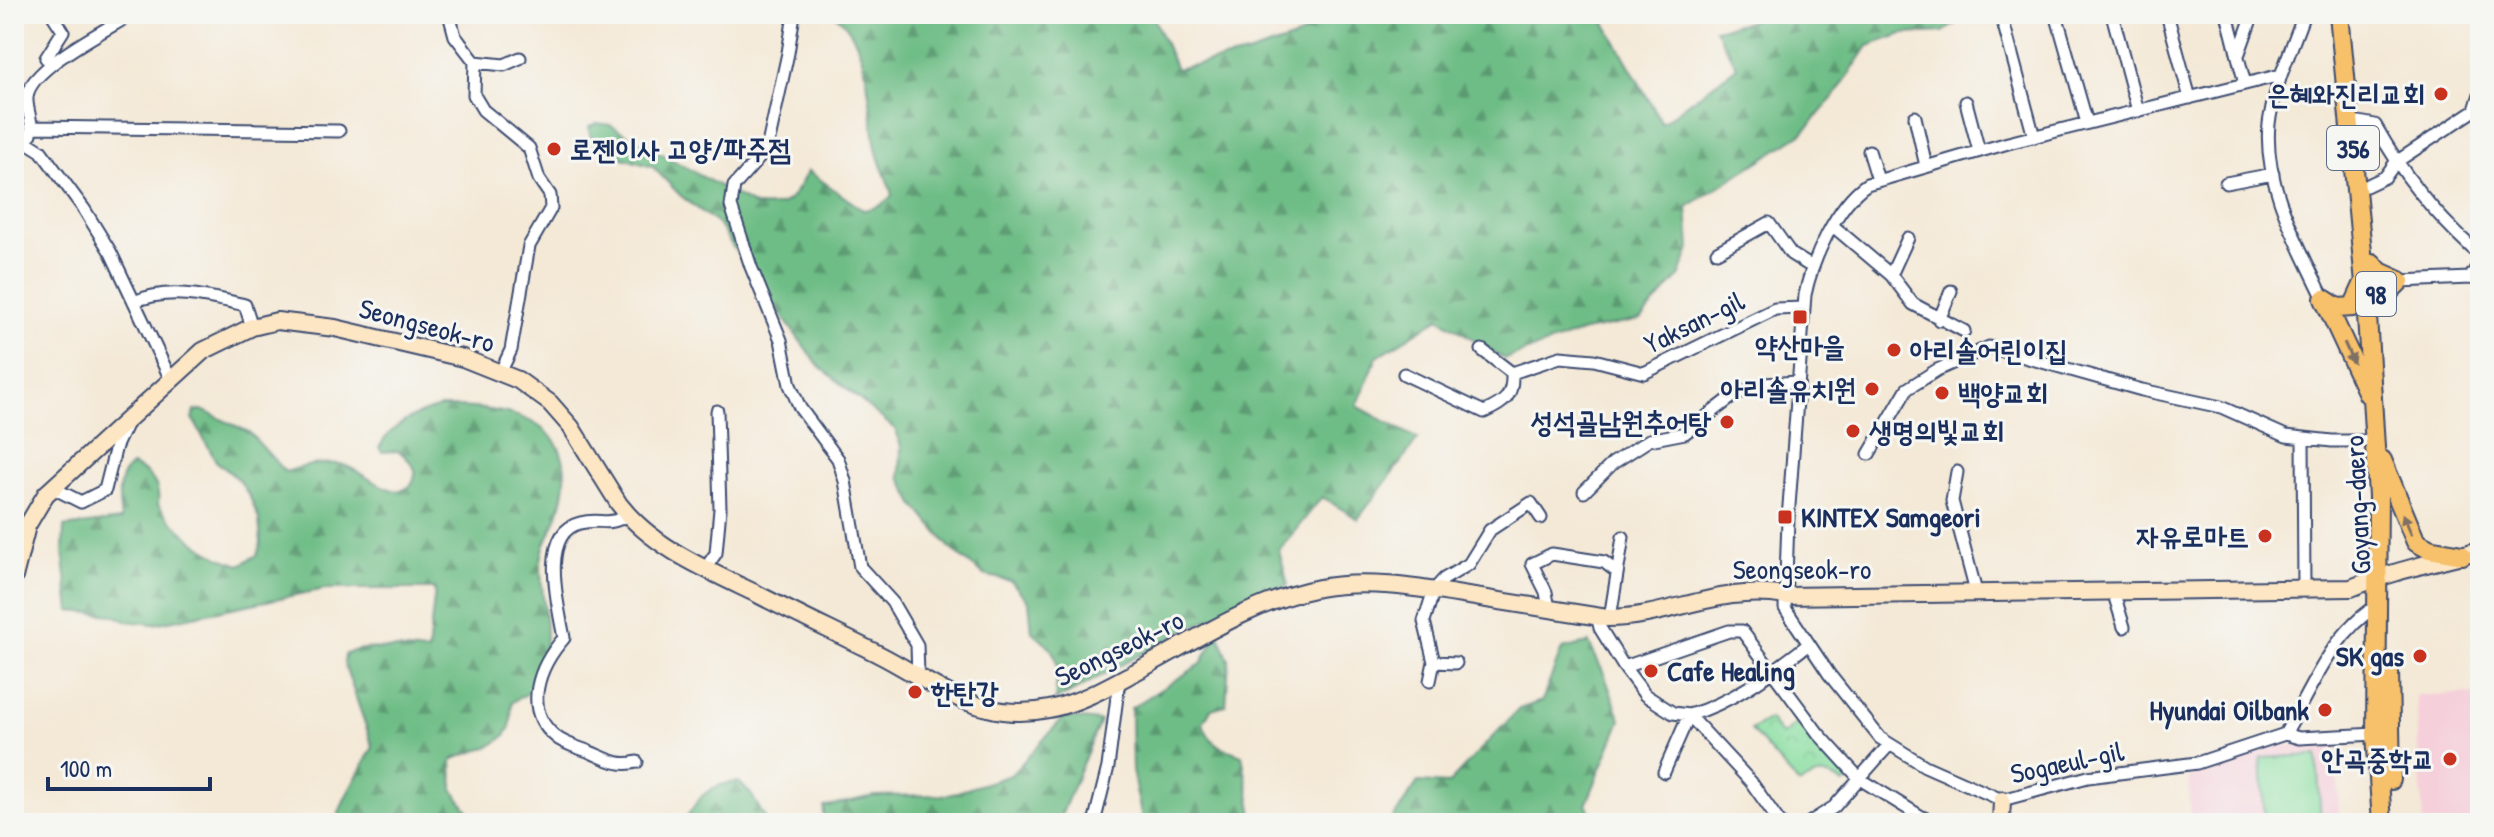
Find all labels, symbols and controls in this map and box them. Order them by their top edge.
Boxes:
place label: 은혜와진리교회 [2267,75,2425,113]
marker: 은혜와진리교회 [2432,85,2450,103]
road number: 356 [2327,126,2379,170]
place label: 로젠이사 고양/파주점 [570,130,791,168]
marker: 로젠이사 고양/파주점 [545,140,563,158]
road number: 98 [2356,272,2396,316]
street label: Yaksan-gil [1638,281,1751,363]
street label: Seongseok-ro [355,289,499,361]
marker: 약산마을 [1791,308,1809,326]
place label: 약산마을 [1755,327,1845,365]
place label: 아리솔어린이집 [1910,331,2068,369]
marker: 아리솔어린이집 [1885,341,1903,359]
one-way arrow [2342,341,2355,364]
place label: 아리솔유치원 [1721,370,1856,408]
place label: 백양교회 [1958,374,2048,412]
marker: 아리솔유치원 [1863,380,1881,398]
marker: 백양교회 [1933,384,1951,402]
place label: 성석골남원추어탕 [1531,403,1711,441]
place label: 생명의빛교회 [1869,412,2004,450]
marker: 성석골남원추어탕 [1718,413,1736,431]
marker: 생명의빛교회 [1844,422,1862,440]
street label: Goyang-daero [2334,435,2380,575]
place label: KINTEX Samgeori [1801,498,1981,537]
marker: KINTEX Samgeori [1776,508,1794,526]
one-way arrow [2401,513,2414,536]
place label: 자유로마트 [2136,517,2249,555]
marker: 자유로마트 [2256,527,2274,545]
street label: Seongseok-ro [1733,550,1871,588]
street label: Seongseok-ro [1048,601,1190,695]
place label: SK gas [2336,637,2404,676]
marker: SK gas [2411,647,2429,665]
place label: Cafe Healing [1667,652,1795,691]
marker: Cafe Healing [1642,662,1660,680]
place label: 한탄강 [930,673,999,711]
marker: 한탄강 [906,683,924,701]
place label: Hyundai Oilbank [2150,691,2309,730]
marker: Hyundai Oilbank [2316,701,2334,719]
street label: Sogaeul-gil [2007,731,2128,793]
place label: 안곡중학교 [2321,740,2434,778]
scale bar [48,741,210,791]
marker: 안곡중학교 [2441,750,2459,768]
text: 100 m [60,752,112,784]

